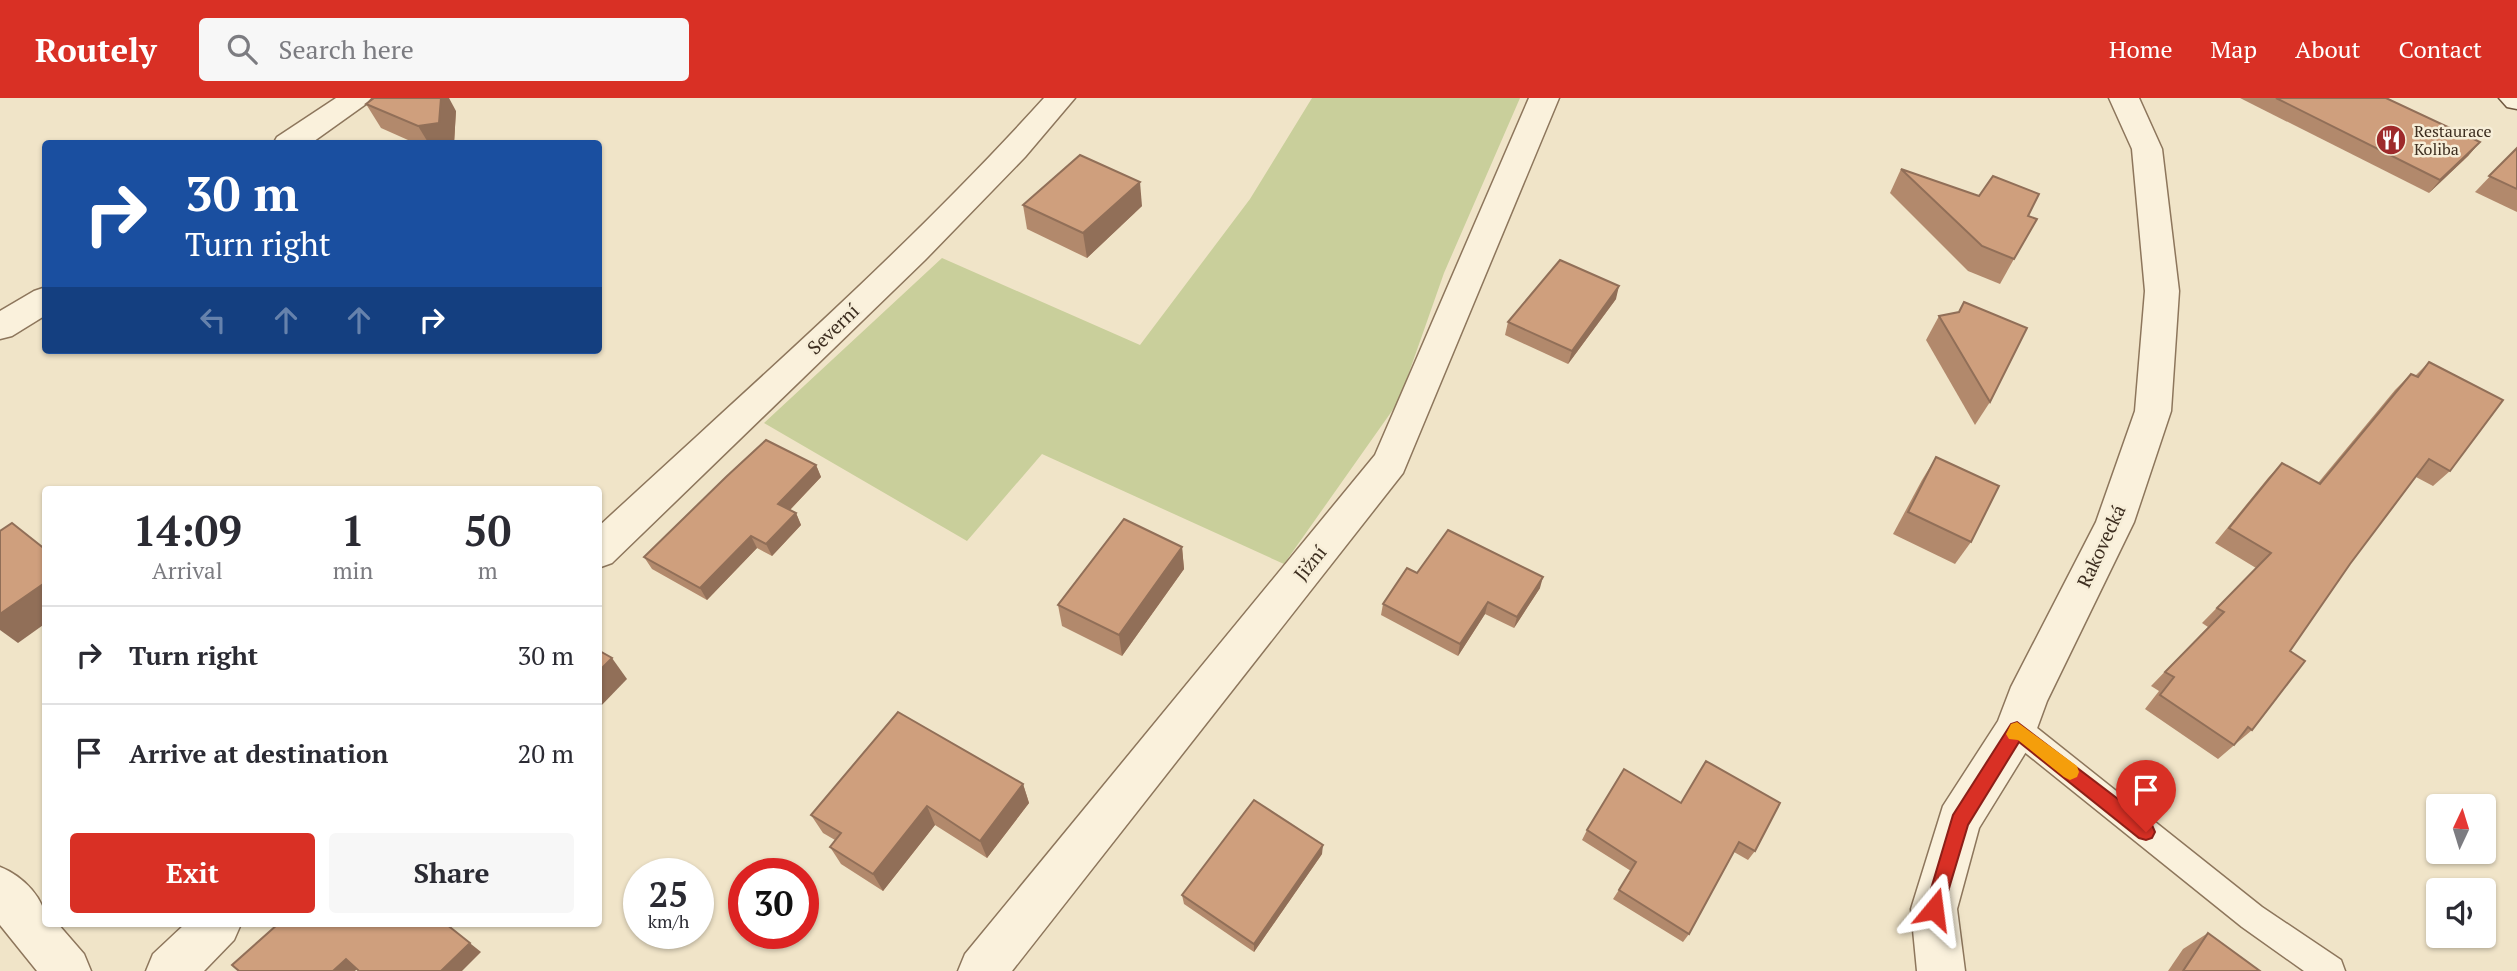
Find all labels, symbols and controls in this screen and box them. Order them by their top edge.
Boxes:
search box [199,18,689,81]
text: Routely [35,28,157,71]
icon: search [223,30,261,68]
text: Search here [279,32,414,66]
text: Home [2109,33,2173,65]
text: Map [2211,33,2257,65]
text: About [2295,33,2361,65]
text: Contact [2399,33,2482,65]
place label: Restaurace Koliba [2414,120,2492,160]
restaurant icon: Restaurace Koliba [2374,123,2408,157]
text: 30 m [185,160,299,225]
icon: right [70,168,161,259]
text: Turn right [185,223,331,265]
street label: Severní [801,298,864,359]
icon: left [194,301,232,339]
icon: ahead [267,301,305,339]
icon: ahead [340,301,378,339]
icon: right [413,301,451,339]
street label: Rakovecká [2071,500,2131,591]
text: 14:09 [133,502,242,558]
text: 1 [341,502,365,558]
text: 50 [464,502,511,558]
street label: Jižní [1288,540,1332,586]
text: Arrival [152,555,223,586]
text: min [333,555,373,586]
text: m [478,555,497,586]
icon: right [70,636,108,674]
text: Turn right [129,638,258,672]
text: 30 m [518,638,574,672]
icon: arrive [70,734,108,772]
text: Arrive at destination [129,736,388,770]
text: 20 m [518,736,574,770]
pin [2116,760,2176,832]
icon: arrive [2127,771,2165,809]
north arrow [2426,794,2496,864]
map controls [2426,794,2496,948]
button: Exit [70,833,315,913]
button: Share [329,833,574,913]
speed limit sign: 30 [728,858,819,949]
text: 25 [649,871,688,917]
position arrow [1897,872,1971,946]
button: sound [2426,878,2496,948]
text: km/h [648,909,689,933]

